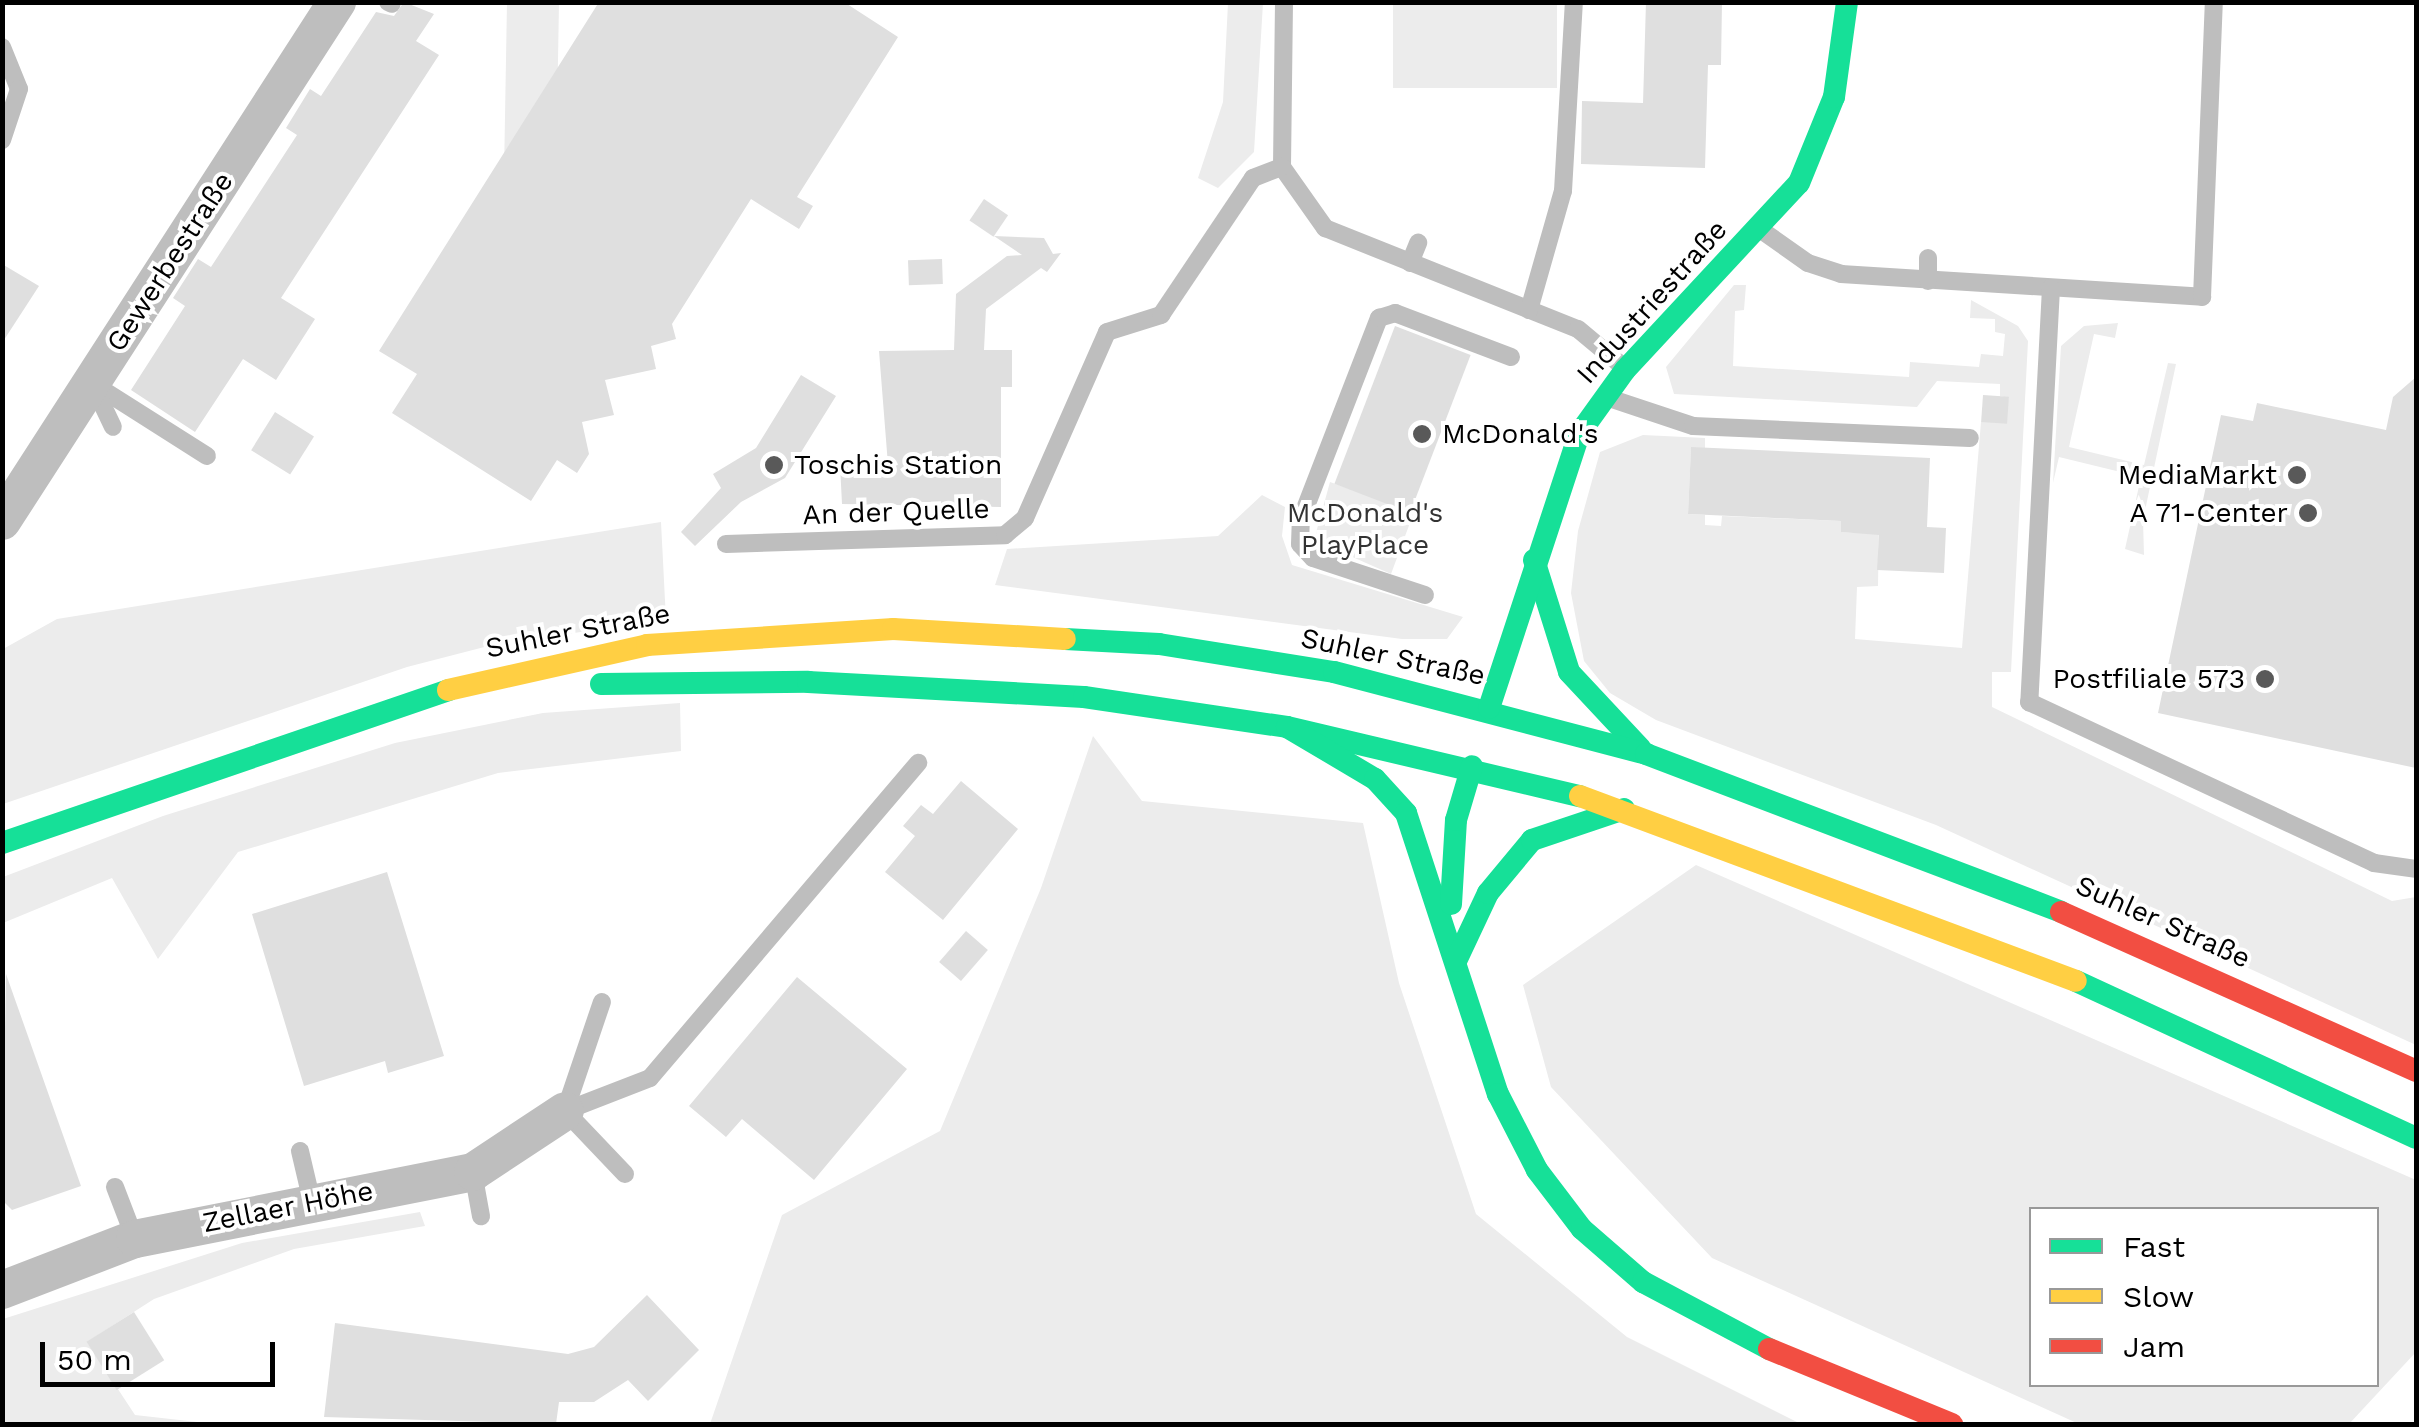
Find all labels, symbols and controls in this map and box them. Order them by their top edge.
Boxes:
street label: Gewerbestraße [100,166,240,358]
street label: Industriestraße [1570,213,1734,391]
place label: McDonald's [1442,417,1599,451]
marker: McDonald's [1411,423,1433,445]
place label: Toschis Station [794,448,1002,482]
marker: Toschis Station [763,454,785,476]
place label: MediaMarkt [2118,458,2277,492]
marker: MediaMarkt [2286,464,2308,486]
street label: An der Quelle [802,492,990,532]
park label: McDonald's PlayPlace [1287,496,1443,562]
place label: A 71-Center [2127,496,2288,530]
marker: A 71-Center [2297,502,2319,524]
street label: Suhler Straße [482,597,674,665]
street label: Suhler Straße [1298,621,1488,693]
place label: Postfiliale 573 [2053,662,2245,696]
marker: Postfiliale 573 [2254,668,2276,690]
street label: Suhler Straße [2070,868,2256,976]
street label: Zellaer Höhe [199,1174,377,1240]
legend [2029,1207,2379,1387]
text: Fast [2123,1229,2185,1264]
text: Slow [2123,1279,2194,1314]
scale bar [45,1322,280,1384]
text: Jam [2123,1329,2185,1364]
text: 50 m [57,1342,132,1377]

